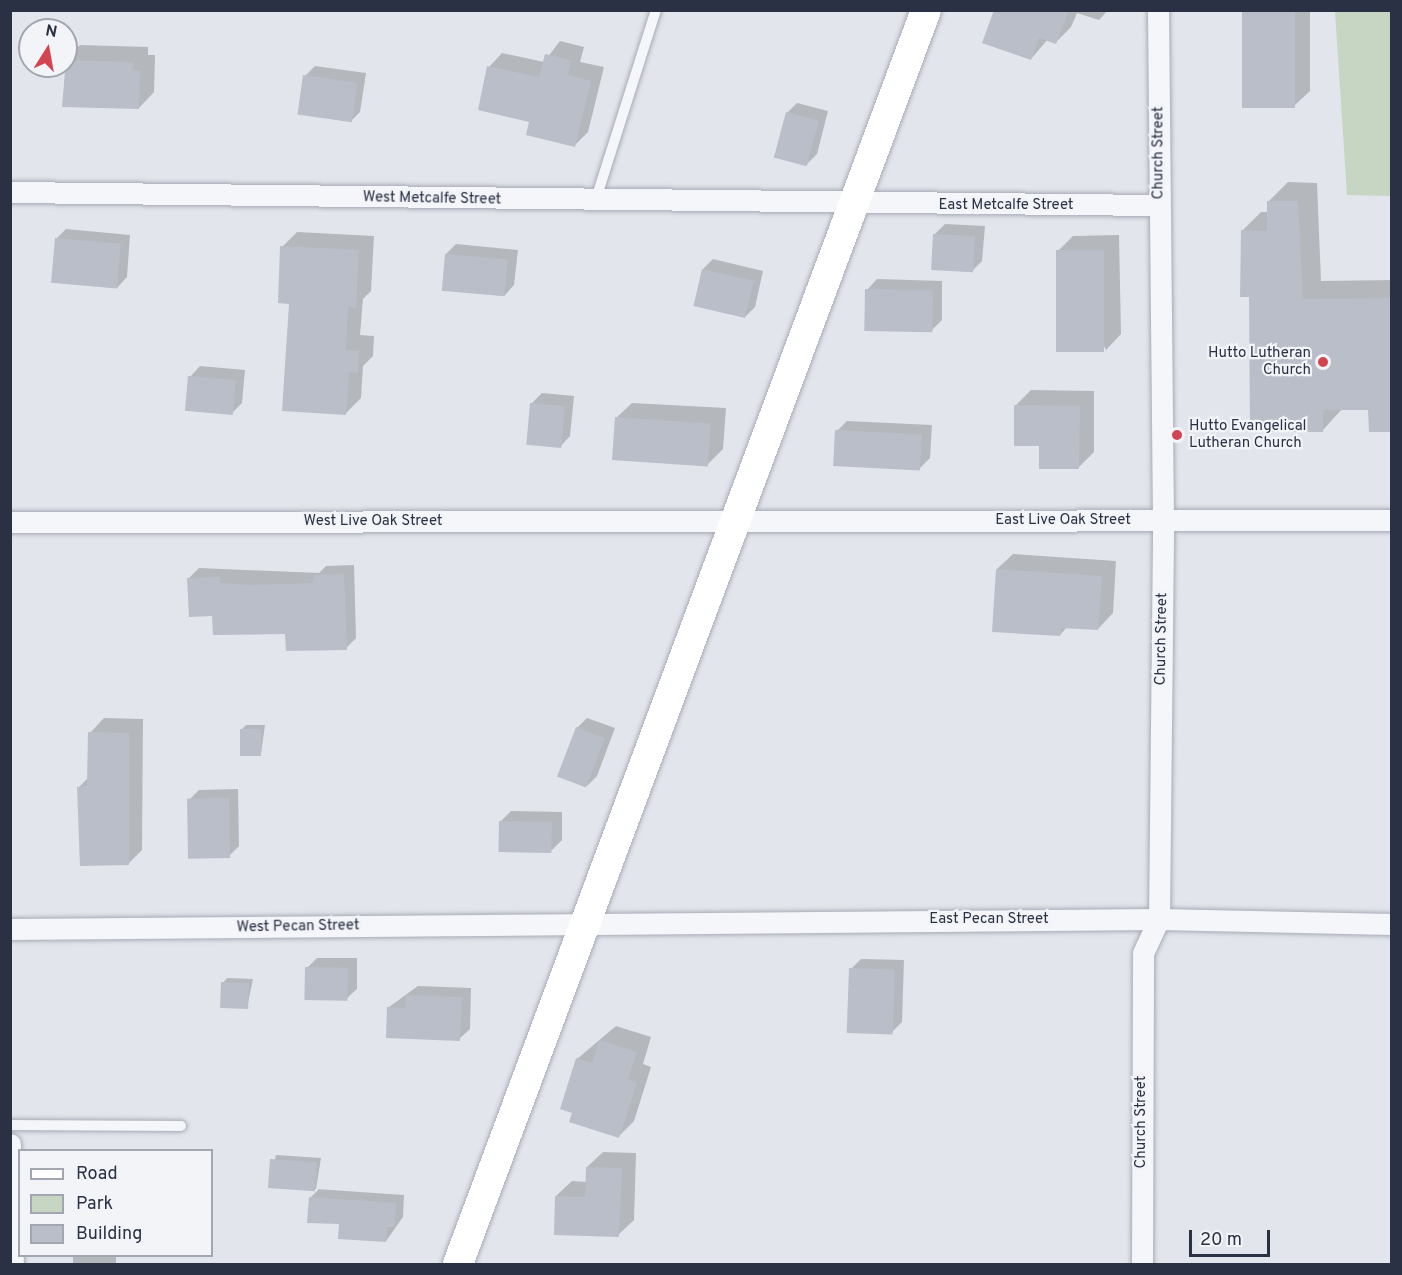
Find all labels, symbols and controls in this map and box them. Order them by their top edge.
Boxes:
north arrow [18,18,78,78]
text: N [44,21,59,43]
street label: Church Street [1150,107,1168,199]
street label: West Metcalfe Street [363,189,501,209]
street label: East Metcalfe Street [938,197,1074,215]
place label: Hutto Lutheran Church [1208,344,1311,379]
marker: Hutto Lutheran Church [1316,355,1330,369]
place label: Hutto Evangelical Lutheran Church [1189,417,1306,452]
marker: Hutto Evangelical Lutheran Church [1170,428,1184,442]
street label: East Live Oak Street [995,512,1131,530]
street label: West Live Oak Street [303,513,443,531]
street label: Church Street [1152,592,1172,686]
street label: East Pecan Street [929,911,1049,929]
street label: West Pecan Street [236,917,360,937]
street label: Church Street [1133,1076,1151,1168]
legend [18,1149,213,1257]
text: Road [76,1163,118,1186]
text: Park [76,1193,113,1216]
scale bar [1192,1218,1273,1256]
text: Building [76,1223,142,1246]
text: 20 m [1200,1229,1242,1252]

